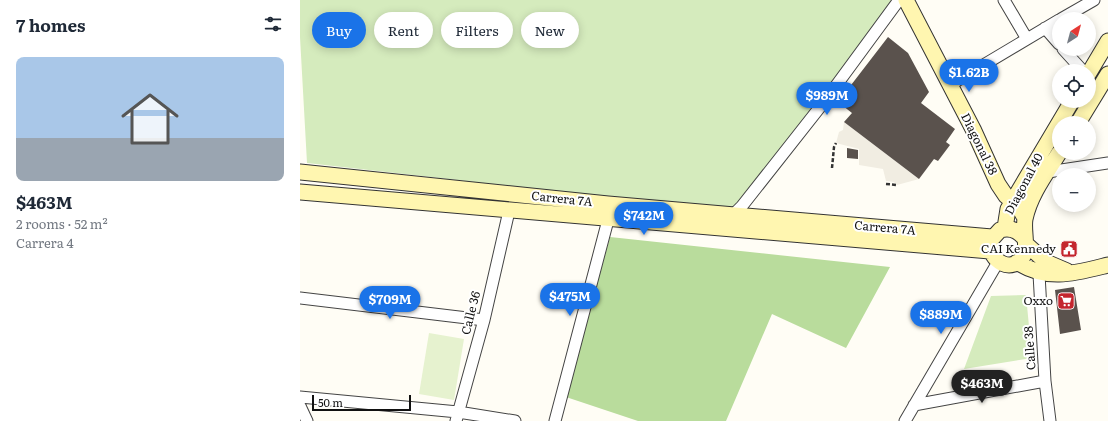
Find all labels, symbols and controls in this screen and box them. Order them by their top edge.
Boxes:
text: 7 homes [16,12,86,37]
chip: Buy [312,12,366,48]
chip: Rent [374,12,433,48]
chip: Filters [441,12,513,48]
chip: New [521,12,579,48]
north arrow [1052,12,1096,56]
map controls [1052,12,1096,212]
icon: filters [262,13,284,35]
pin: $1.62B [936,59,1002,93]
text: $1.62B [949,62,989,81]
button: locate [1052,64,1096,108]
pin: $989M [799,82,855,116]
icon: home [114,83,186,155]
text: $989M [805,85,849,104]
street label: Diagonal 38 [957,110,1003,178]
button: + [1052,116,1096,160]
street label: Diagonal 40 [999,150,1047,218]
button: − [1052,168,1096,212]
street label: Carrera 7A [531,186,594,210]
text: $463M [16,189,72,214]
pin: $742M [616,202,672,236]
text: $742M [623,205,665,224]
text: 2 rooms · 52 m² [16,214,108,233]
street label: Carrera 7A [854,215,917,239]
text: Carrera 4 [16,233,74,252]
place label: CAI Kennedy [981,239,1056,257]
public building icon: CAI Kennedy [1059,239,1079,259]
pin: $475M [542,283,598,317]
pin: $709M [362,286,418,320]
text: $475M [549,286,591,305]
text: $709M [368,289,412,308]
street label: Calle 36 [456,289,484,336]
place label: Oxxo [1023,291,1053,309]
supermarket icon: Oxxo [1056,291,1076,311]
pin: $889M [913,301,969,335]
text: $889M [919,304,963,323]
street label: Calle 38 [1018,325,1040,371]
pin: $463M [954,370,1010,404]
text: $463M [960,373,1004,392]
scale bar [312,393,411,412]
text: 50 m [318,394,343,410]

